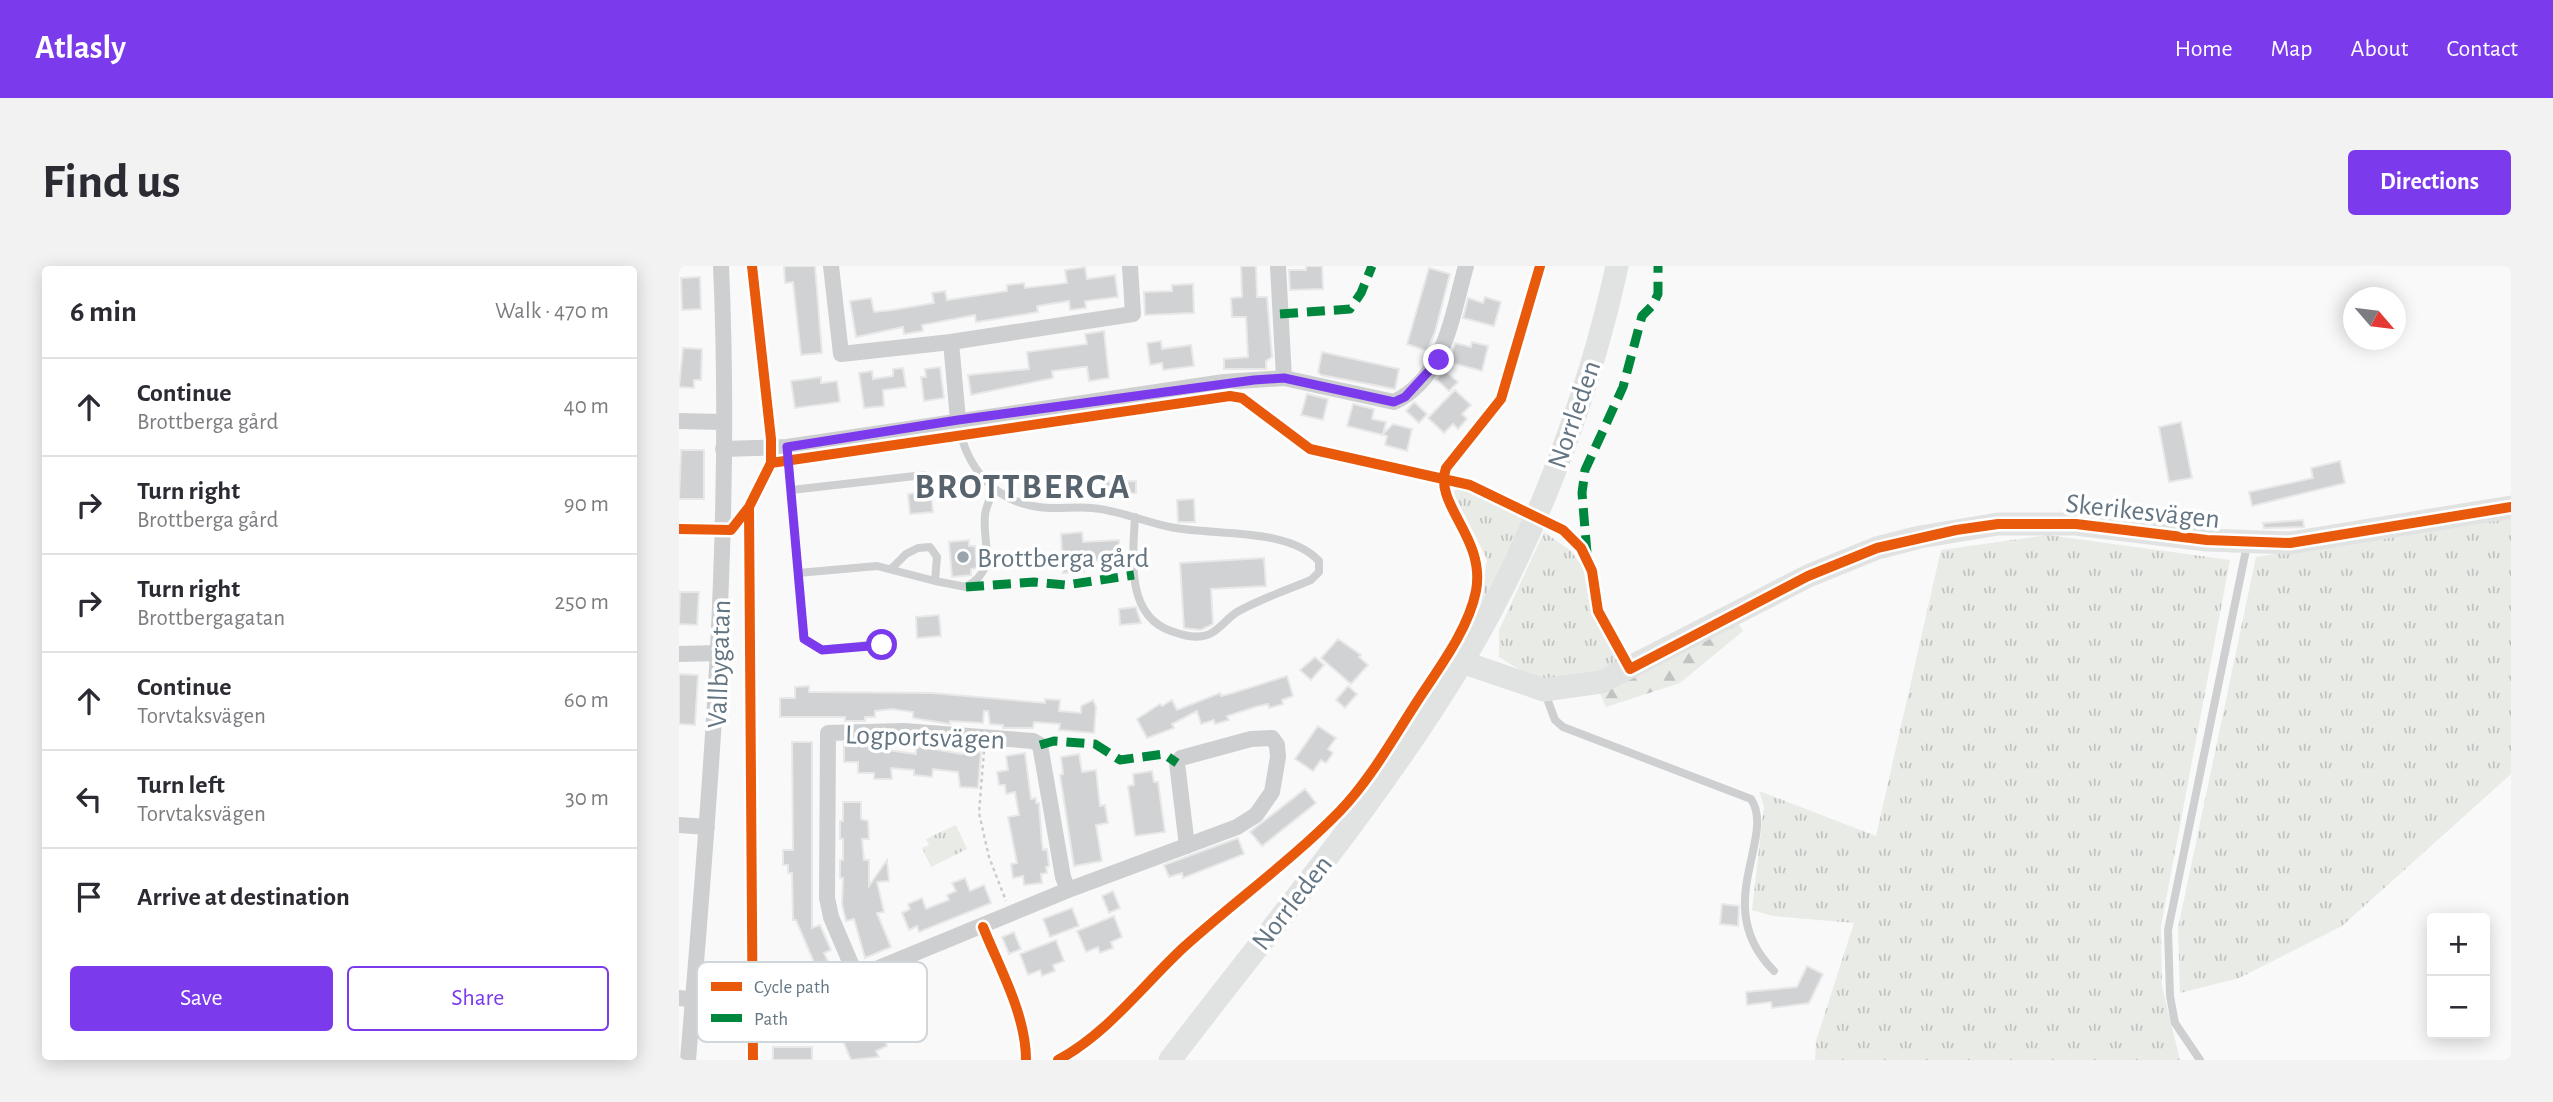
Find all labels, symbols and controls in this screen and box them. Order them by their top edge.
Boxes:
text: Atlasly [35,32,126,65]
text: Home [2175,37,2233,61]
text: Map [2271,37,2313,61]
text: About [2351,37,2408,61]
text: Contact [2446,37,2518,61]
button: Directions [2348,150,2511,215]
text: Find us [42,158,181,207]
north arrow [2343,287,2406,350]
text: 6 min [70,297,137,327]
text: Walk · 470 m [495,300,609,323]
route end [1423,344,1454,375]
street label: Norrleden [1543,357,1606,472]
text: Continue [137,380,232,406]
icon: ahead [70,388,108,426]
text: 40 m [564,395,609,418]
text: Brottberga gård [137,411,278,434]
district label: BROTTBERGA [914,470,1132,505]
text: Turn right [137,478,240,504]
icon: right [70,486,108,524]
street label: Skerikesvägen [2064,490,2221,534]
text: 90 m [564,493,609,516]
text: Brottberga gård [137,509,278,532]
place label: Brottberga gård [977,545,1149,573]
marker: Brottberga gård [955,549,971,565]
text: Turn right [137,576,240,602]
icon: right [70,584,108,622]
text: 250 m [555,591,609,614]
street label: Vallbygatan [704,599,736,729]
text: Brottbergagatan [137,607,285,630]
route start [866,629,897,660]
text: Continue [137,674,232,700]
icon: ahead [70,682,108,720]
text: 60 m [564,689,609,712]
text: Torvtaksvägen [137,705,266,728]
street label: Logportsvägen [844,721,1005,755]
text: Turn left [137,772,225,798]
icon: left [70,780,108,818]
text: 30 m [565,787,609,810]
text: Torvtaksvägen [137,803,266,826]
street label: Norrleden [1247,851,1338,956]
icon: arrive [70,878,108,916]
text: Arrive at destination [137,884,350,910]
map controls [2427,913,2490,1039]
button: + [2427,913,2490,976]
legend [697,962,927,1042]
button: Save [70,966,333,1031]
button: Share [347,966,609,1031]
button: − [2427,976,2490,1039]
text: Cycle path [754,978,830,997]
text: Path [754,1010,788,1029]

